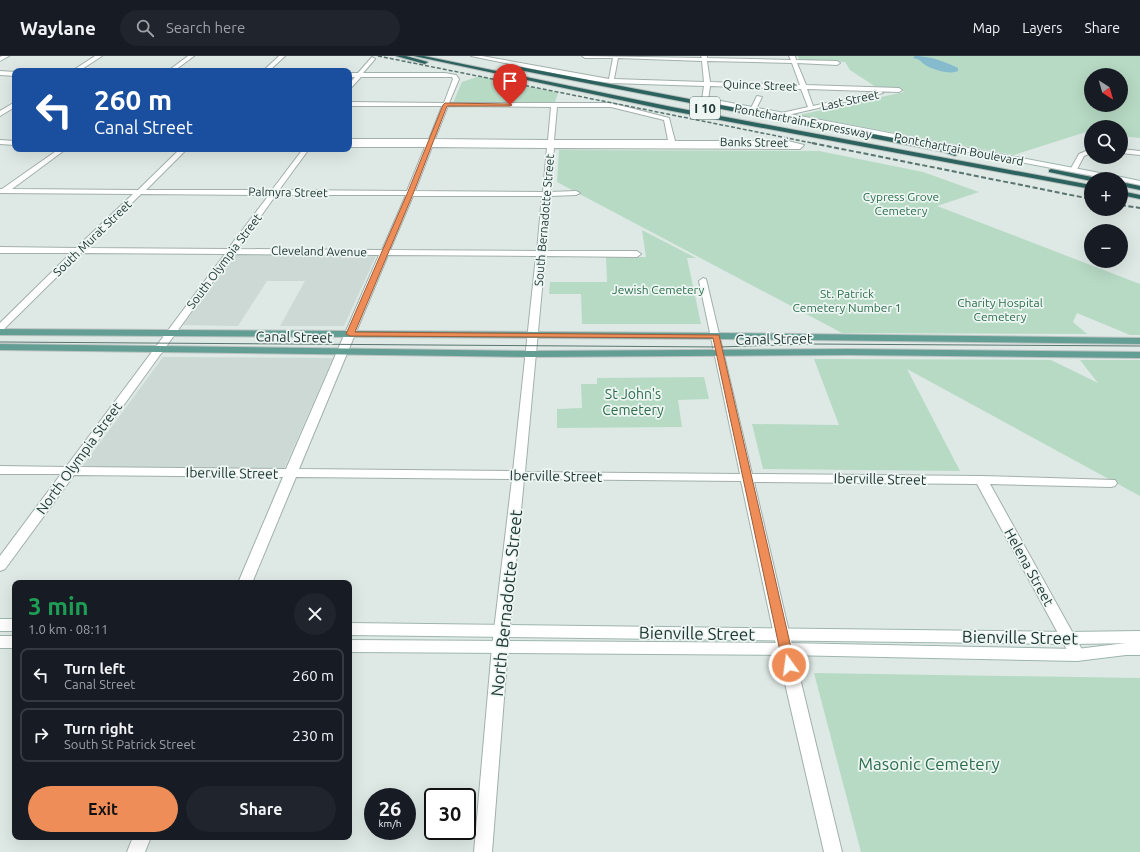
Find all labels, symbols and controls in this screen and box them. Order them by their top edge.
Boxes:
search box [120,10,400,46]
text: Waylane [20,17,96,39]
icon: search [134,17,156,39]
text: Search here [166,19,245,36]
text: Map [973,20,1000,36]
text: Layers [1022,20,1062,36]
text: Share [1084,20,1120,36]
pin [493,64,527,105]
north arrow [1084,68,1128,112]
map controls [1084,68,1128,268]
icon: arrive [499,70,521,92]
street label: Quince Street [723,77,798,93]
icon: left [28,84,80,136]
text: 260 m [94,84,172,115]
street label: Last Street [820,88,880,112]
road number: I 10 [690,97,720,119]
street label: Pontchartrain Expressway [733,101,873,141]
text: Canal Street [94,117,193,137]
button: search [1084,120,1128,164]
street label: Pontchartrain Boulevard [893,130,1025,168]
street label: Banks Street [720,135,788,149]
street label: South Bernadotte Street [532,153,556,287]
button: + [1084,172,1128,216]
street label: Palmyra Street [248,185,328,199]
park label: Cypress Grove Cemetery [863,190,939,217]
street label: South Murat Street [50,197,134,279]
street label: South Olympia Street [184,211,264,311]
button: − [1084,224,1128,268]
street label: Cleveland Avenue [271,244,367,258]
park label: Jewish Cemetery [612,283,704,296]
park label: St. Patrick Cemetery Number 1 [792,287,902,314]
park label: Charity Hospital Cemetery [957,296,1043,323]
street label: Canal Street [255,328,333,346]
street label: Canal Street [735,330,813,348]
park label: St John's Cemetery [602,386,664,418]
street label: North Olympia Street [33,398,125,517]
street label: Iberville Street [186,464,279,482]
street label: Iberville Street [510,467,603,485]
street label: Iberville Street [834,470,927,488]
street label: North Bernadotte Street [487,508,525,697]
street label: Helena Street [1001,525,1057,609]
text: 3 min [28,593,89,620]
button: close [294,593,336,635]
text: 1.0 km · 08:11 [28,622,108,636]
street label: Bienville Street [639,622,756,644]
street label: Bienville Street [962,626,1079,648]
position arrow [768,644,810,686]
text: Turn left [64,660,125,677]
icon: left [30,664,52,686]
text: 260 m [292,667,334,684]
text: Canal Street [64,677,135,691]
text: Turn right [64,720,134,737]
icon: right [30,724,52,746]
text: 230 m [292,727,334,744]
text: South St Patrick Street [64,737,196,751]
park label: Masonic Cemetery [858,754,1000,773]
button: Exit [28,786,178,832]
button: Share [186,786,336,832]
speed limit sign: 30 [424,788,476,840]
text: 26 [379,797,401,820]
text: km/h [378,818,402,829]

